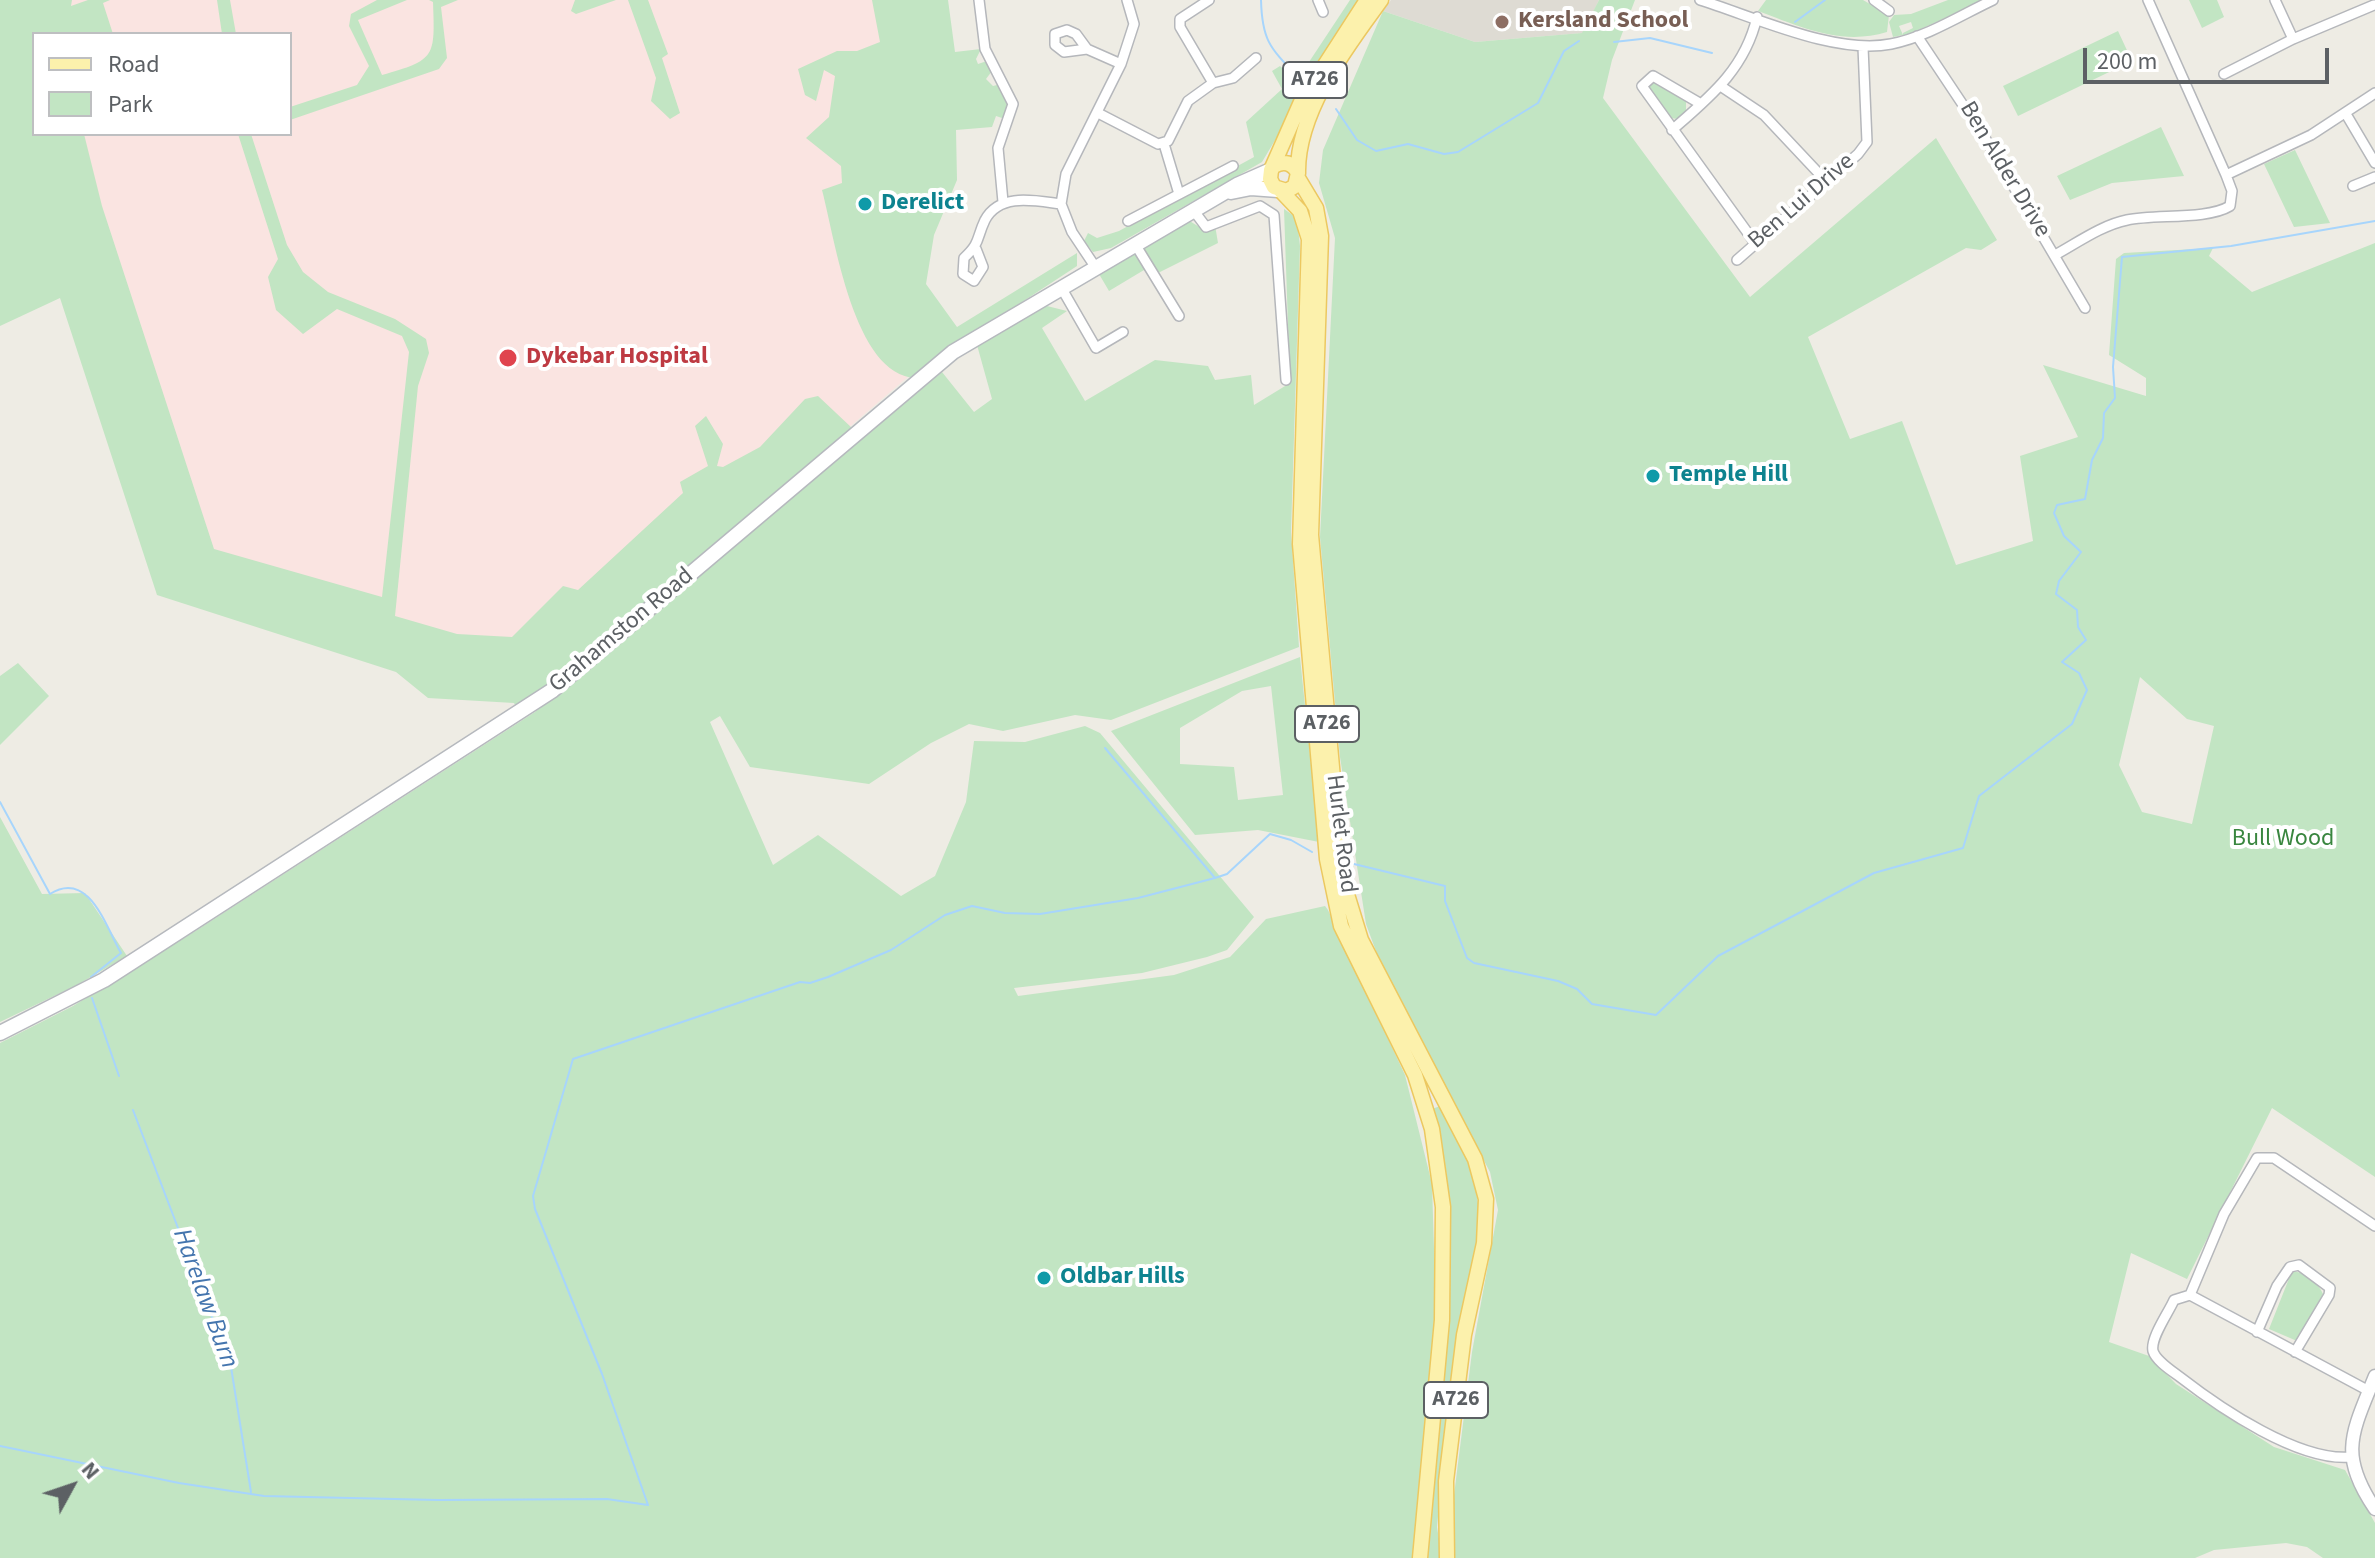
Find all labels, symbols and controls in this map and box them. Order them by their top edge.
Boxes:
place label: Kersland School [1518,8,1688,36]
marker: Kersland School [1493,13,1511,31]
legend [32,32,292,136]
scale bar [2087,32,2333,82]
text: 200 m [2097,44,2157,79]
text: Road [108,47,160,82]
road number: A726 [1283,62,1347,98]
text: Park [108,87,153,122]
street label: Ben Alder Drive [1952,97,2056,243]
street label: Ben Lui Drive [1743,148,1861,256]
place label: Derelict [881,190,964,218]
marker: Derelict [856,195,874,213]
place label: Dykebar Hospital [526,344,708,372]
marker: Dykebar Hospital [497,347,519,369]
place label: Temple Hill [1669,462,1788,490]
marker: Temple Hill [1644,467,1662,485]
street label: Grahamston Road [544,562,700,700]
road number: A726 [1295,706,1359,742]
street label: Hurlet Road [1318,773,1362,895]
park label: Bull Wood [2232,826,2334,854]
water label: Harelaw Burn [164,1225,244,1373]
place label: Oldbar Hills [1060,1264,1185,1292]
marker: Oldbar Hills [1035,1269,1053,1287]
road number: A726 [1424,1382,1488,1418]
north arrow [32,1446,112,1526]
text: N [73,1455,107,1486]

